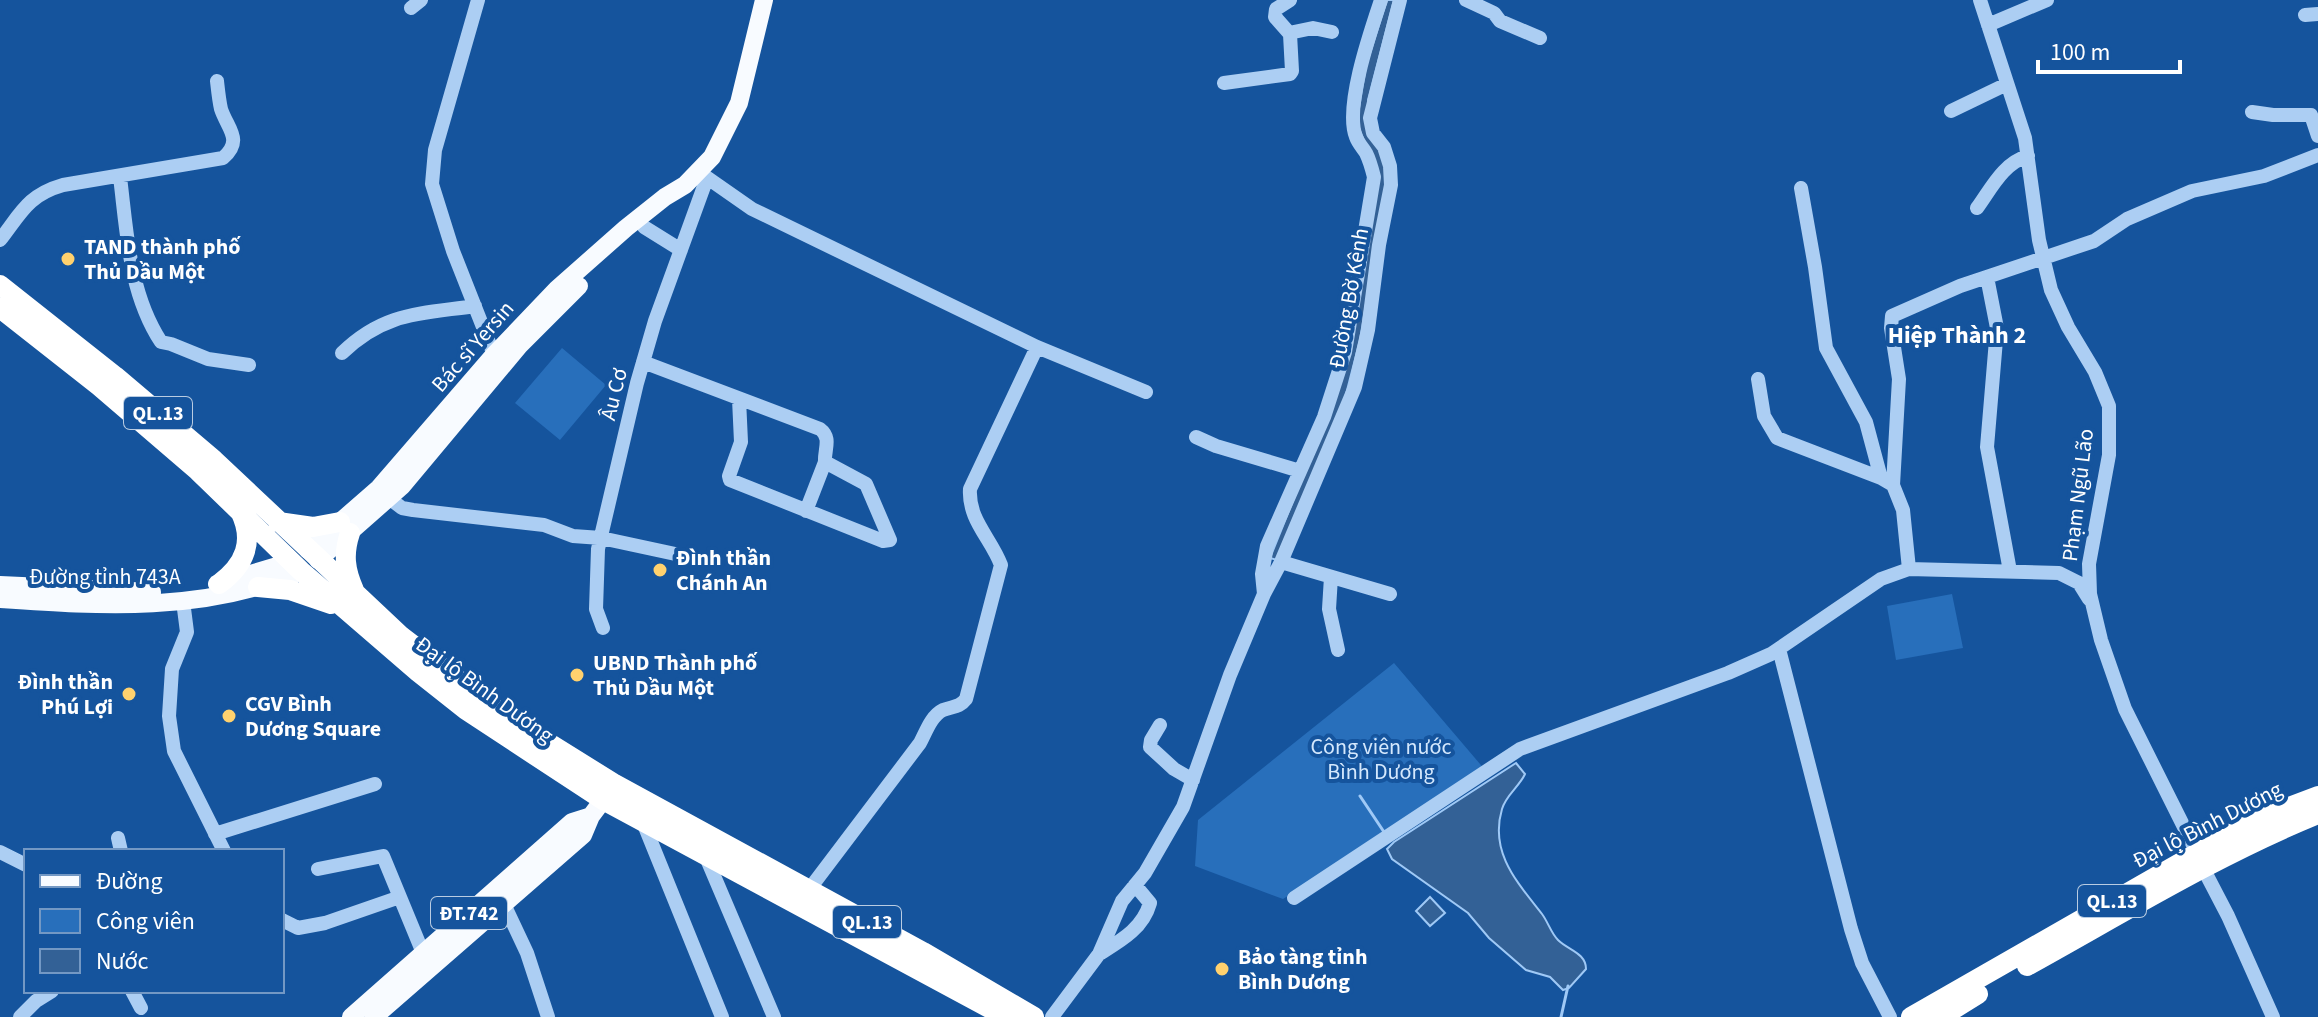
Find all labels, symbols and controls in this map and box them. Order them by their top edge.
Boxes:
scale bar [2038,24,2180,74]
text: 100 m [2050,35,2110,70]
street label: Đường Bờ Kênh [1321,225,1377,371]
place label: TAND thành phố Thủ Dầu Một [84,231,241,288]
marker: TAND thành phố Thủ Dầu Một [59,250,77,268]
street label: Bác sĩ Yersin [424,294,522,399]
district label: Hiệp Thành 2 [1888,318,2026,353]
street label: Âu Cơ [592,365,636,424]
road number: QL.13 [124,397,192,429]
street label: Phạm Ngũ Lão [2054,427,2102,563]
place label: Đình thần Chánh An [676,542,771,599]
street label: Đường tỉnh 743A [29,561,181,593]
marker: Đình thần Chánh An [651,561,669,579]
street label: Đại lộ Bình Dương [409,629,560,751]
place label: UBND Thành phố Thủ Dầu Một [593,647,758,704]
place label: Đình thần Phú Lợi [18,666,113,723]
marker: UBND Thành phố Thủ Dầu Một [568,666,586,684]
marker: Đình thần Phú Lợi [120,685,138,703]
place label: CGV Bình Dương Square [245,688,381,745]
marker: CGV Bình Dương Square [220,707,238,725]
park label: Công viên nước Bình Dương [1311,731,1452,788]
street label: Đại lộ Bình Dương [2127,773,2288,876]
legend [24,849,284,993]
text: Đường [96,864,163,899]
road number: QL.13 [2078,885,2146,917]
road number: ĐT.742 [431,897,507,929]
text: Công viên [96,904,195,939]
road number: QL.13 [833,906,901,938]
place label: Bảo tàng tỉnh Bình Dương [1238,941,1367,998]
text: Nước [96,944,149,979]
marker: Bảo tàng tỉnh Bình Dương [1213,960,1231,978]

